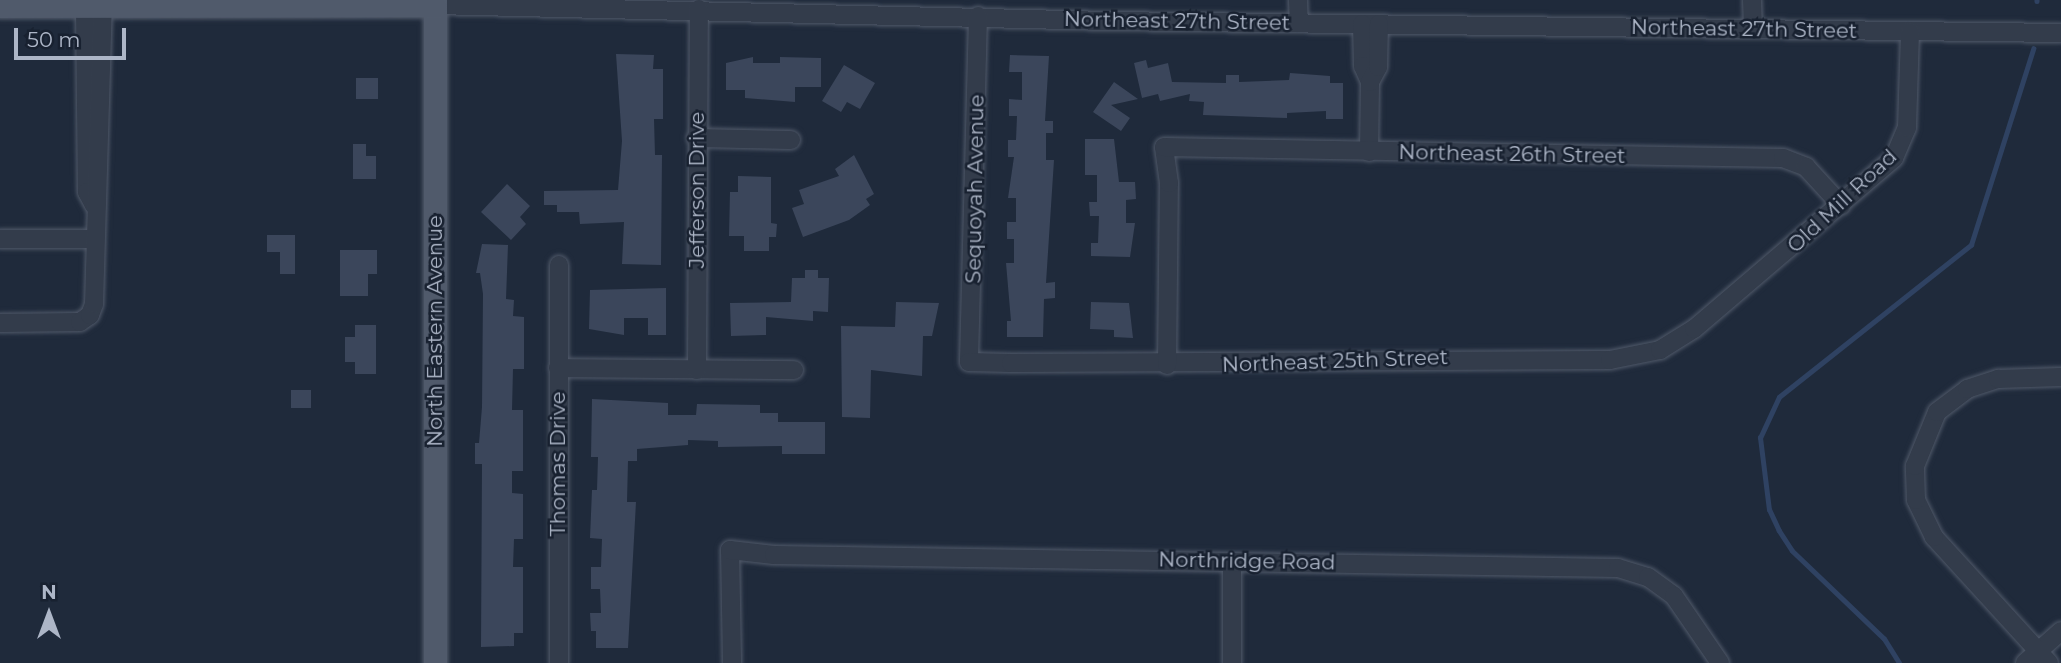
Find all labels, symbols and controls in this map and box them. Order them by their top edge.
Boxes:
street label: Northeast 27th Street [1064,6,1290,36]
scale bar [18,14,130,58]
street label: Northeast 27th Street [1631,14,1857,44]
text: 50 m [27,27,81,52]
street label: Sequoyah Avenue [961,94,989,284]
street label: Jefferson Drive [684,112,710,268]
street label: Northeast 26th Street [1398,139,1626,169]
street label: Old Mill Road [1782,144,1902,258]
street label: North Eastern Avenue [422,215,448,447]
street label: Northeast 25th Street [1221,344,1449,378]
street label: Thomas Drive [545,392,571,536]
street label: Northridge Road [1158,547,1336,575]
north arrow [14,579,84,649]
text: N [41,581,57,604]

